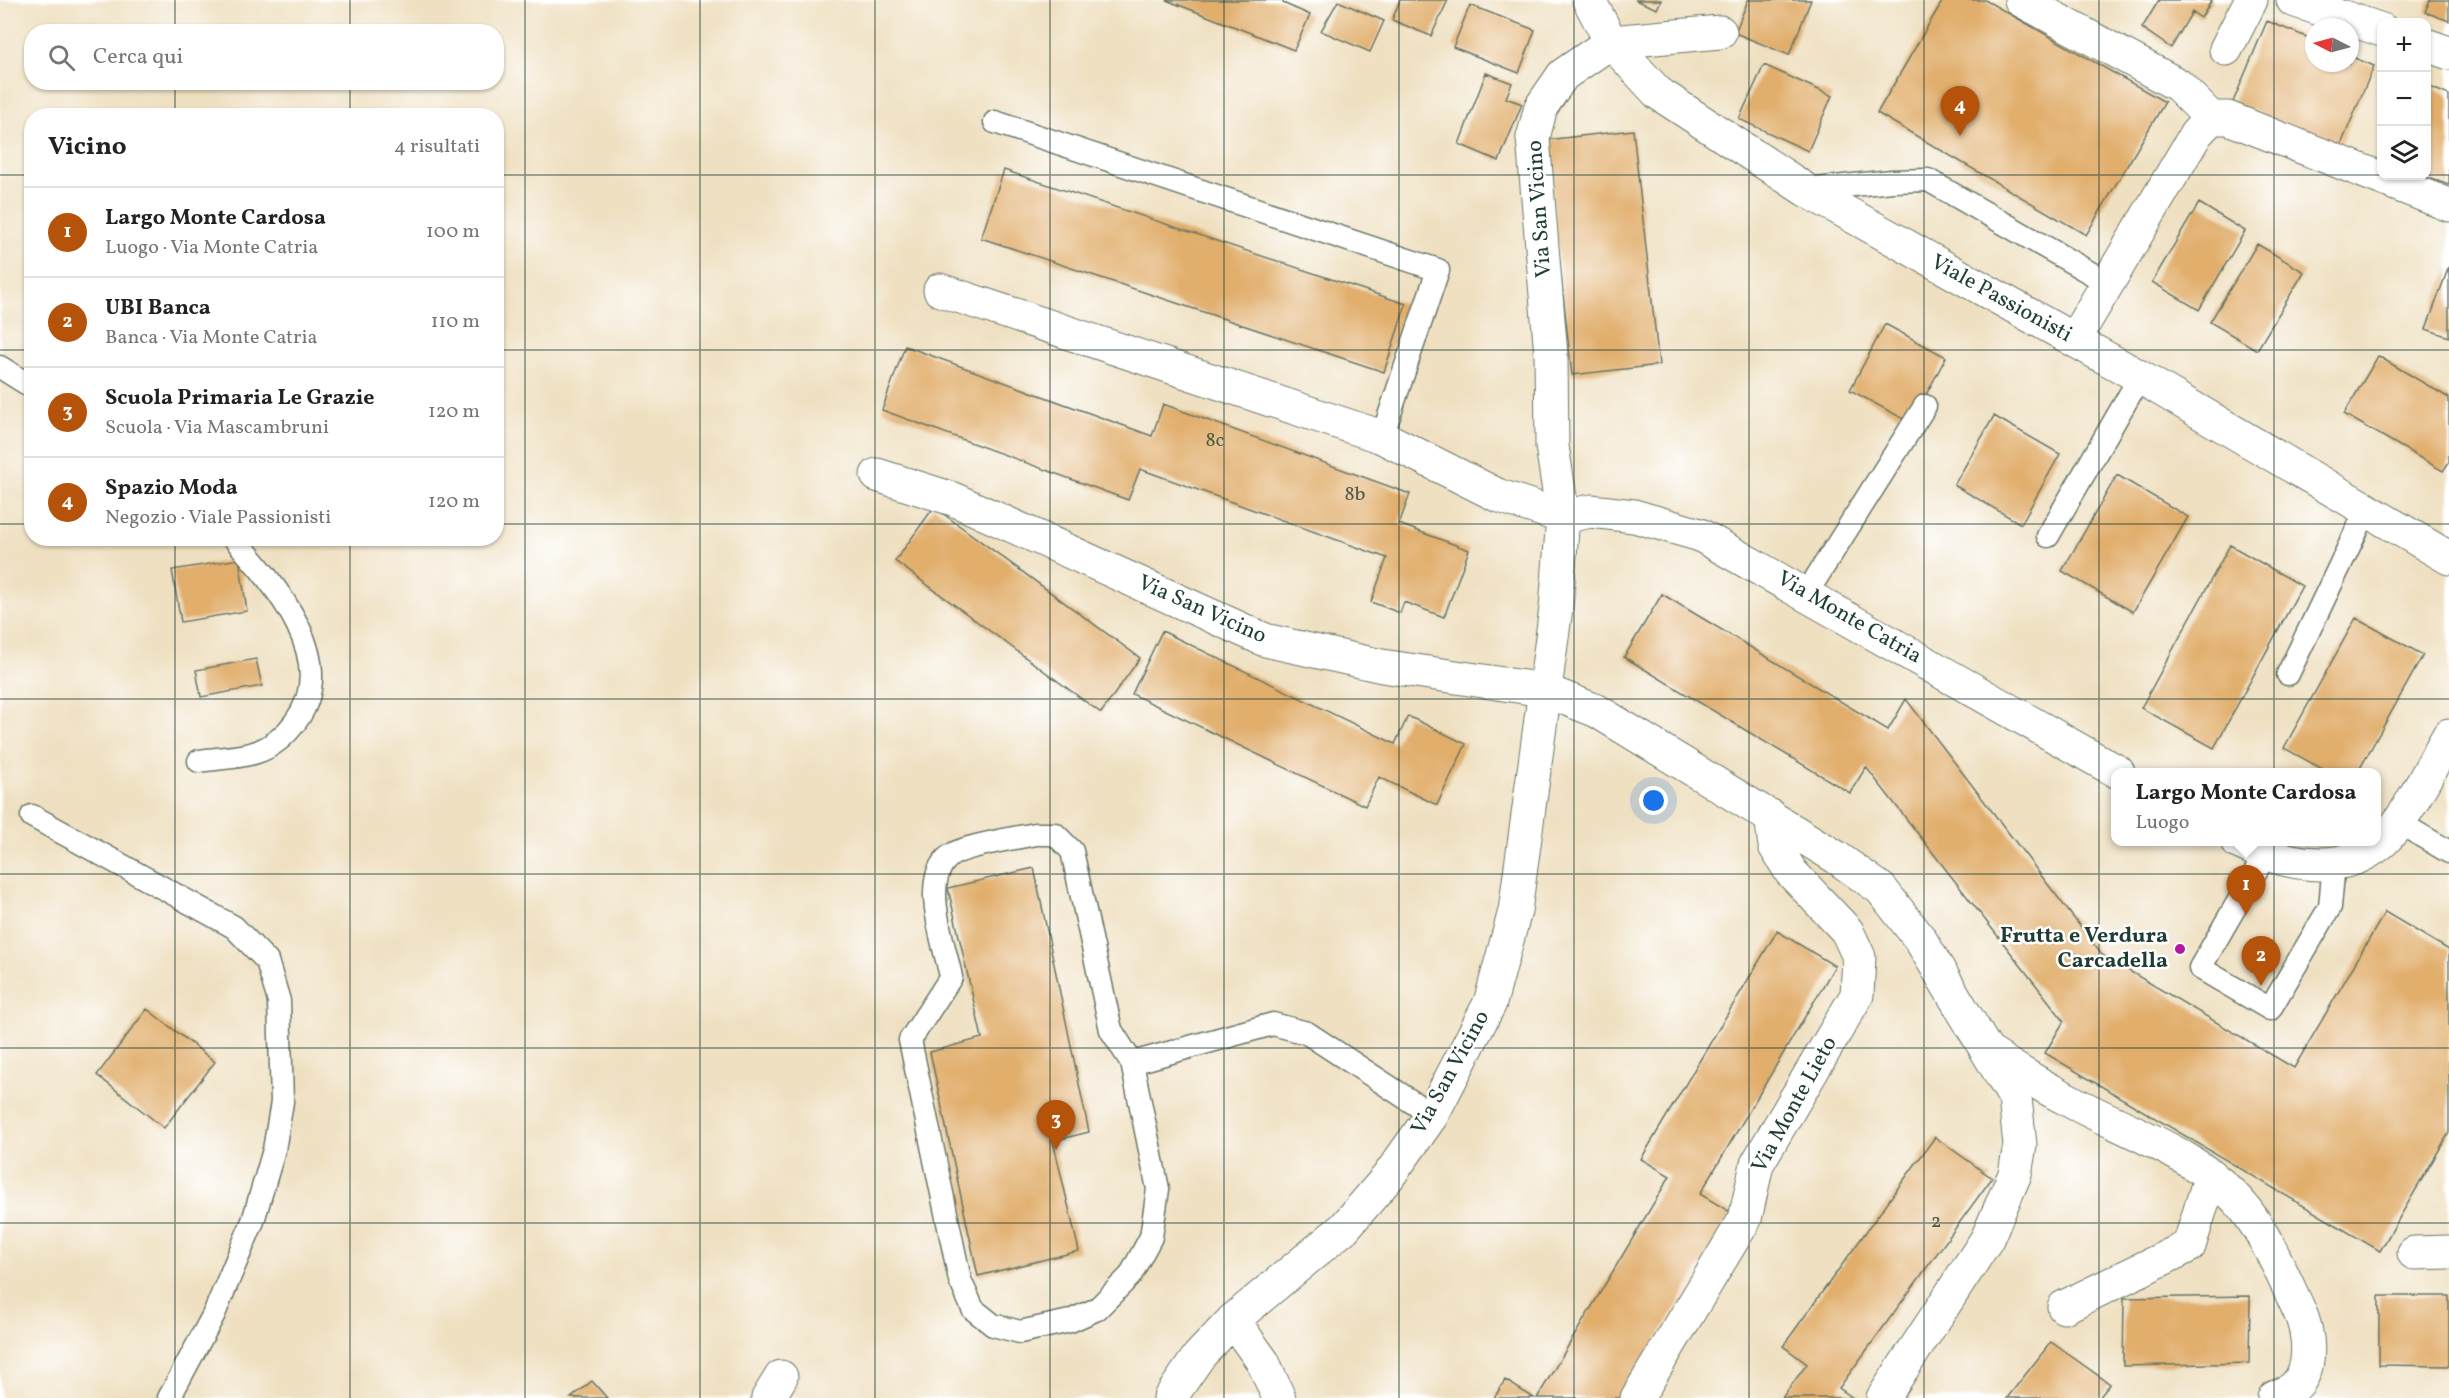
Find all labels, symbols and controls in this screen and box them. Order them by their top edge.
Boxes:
north arrow [2305,18,2359,72]
map controls [2377,18,2431,180]
button: + [2377,18,2431,72]
search box [24,24,504,90]
icon: search [45,41,78,74]
text: Cerca qui [93,42,183,73]
button: − [2377,72,2431,126]
pin: 4 [1940,86,1980,136]
button: layers [2377,126,2431,180]
text: Vicino [48,129,127,165]
text: 4 risultati [394,133,480,161]
street label: Via San Vicino [1520,139,1560,279]
text: Largo Monte Cardosa [105,203,326,234]
text: 1 [63,218,72,246]
text: 100 m [426,218,480,246]
text: Luogo · Via Monte Catria [105,234,318,262]
street label: Viale Passionisti [1925,247,2077,351]
text: UBI Banca [105,293,211,324]
text: 2 [62,308,73,336]
text: 110 m [431,308,480,336]
text: Banca · Via Monte Catria [105,324,317,352]
text: Scuola Primaria Le Grazie [105,383,374,414]
text: 3 [62,398,73,426]
text: 120 m [428,398,480,426]
text: Scuola · Via Mascambruni [105,414,329,442]
house number: 8c [1205,427,1225,455]
text: Spazio Moda [105,473,238,504]
house number: 8b [1344,481,1366,509]
text: 4 [61,488,74,516]
text: 120 m [428,488,480,516]
text: Negozio · Viale Passionisti [105,504,331,532]
street label: Via Monte Catria [1771,564,1927,672]
street label: Via San Vicino [1133,568,1271,652]
popup [2111,768,2381,846]
text: Largo Monte Cardosa [2135,778,2357,809]
your location [1639,786,1668,815]
text: Luogo [2135,809,2189,837]
pin: 1 [2226,866,2266,915]
place label: Frutta e Verdura Carcadella [2000,921,2168,977]
pin: 2 [2242,936,2280,986]
marker: Frutta e Verdura Carcadella [2173,942,2187,956]
street label: Via San Vicino [1404,1005,1498,1141]
street label: Via Monte Lieto [1745,1031,1845,1179]
pin: 3 [1036,1100,1076,1150]
house number: 2 [1931,1208,1941,1236]

